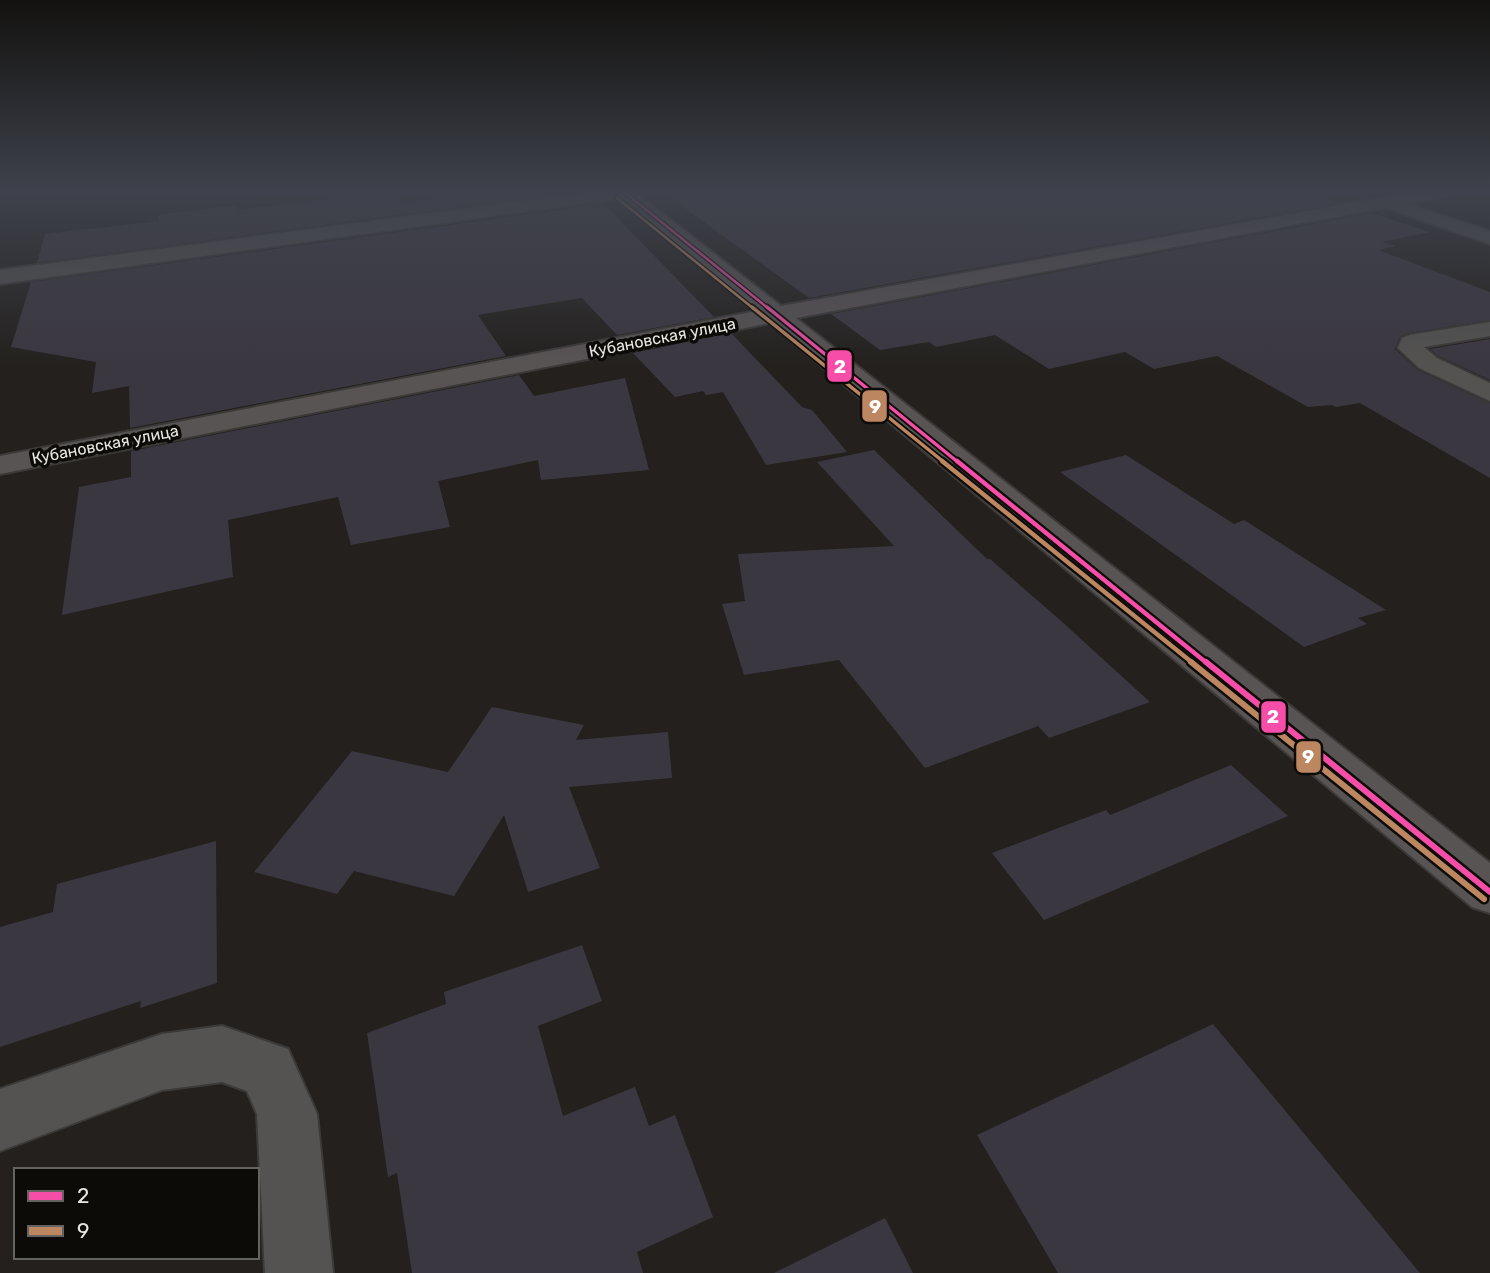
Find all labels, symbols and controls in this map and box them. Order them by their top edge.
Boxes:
street label: Кубановская улица [587,314,737,361]
line badge: 2 [826,349,853,383]
text: 2 [834,355,846,378]
line badge: 9 [861,389,888,423]
text: 9 [869,395,881,418]
street label: Кубановская улица [30,421,180,468]
line badge: 2 [1260,700,1287,734]
text: 2 [1267,705,1279,728]
line badge: 9 [1295,740,1322,774]
text: 9 [1302,745,1314,768]
legend [14,1168,259,1259]
text: 2 [77,1183,89,1208]
text: 9 [77,1218,89,1243]

